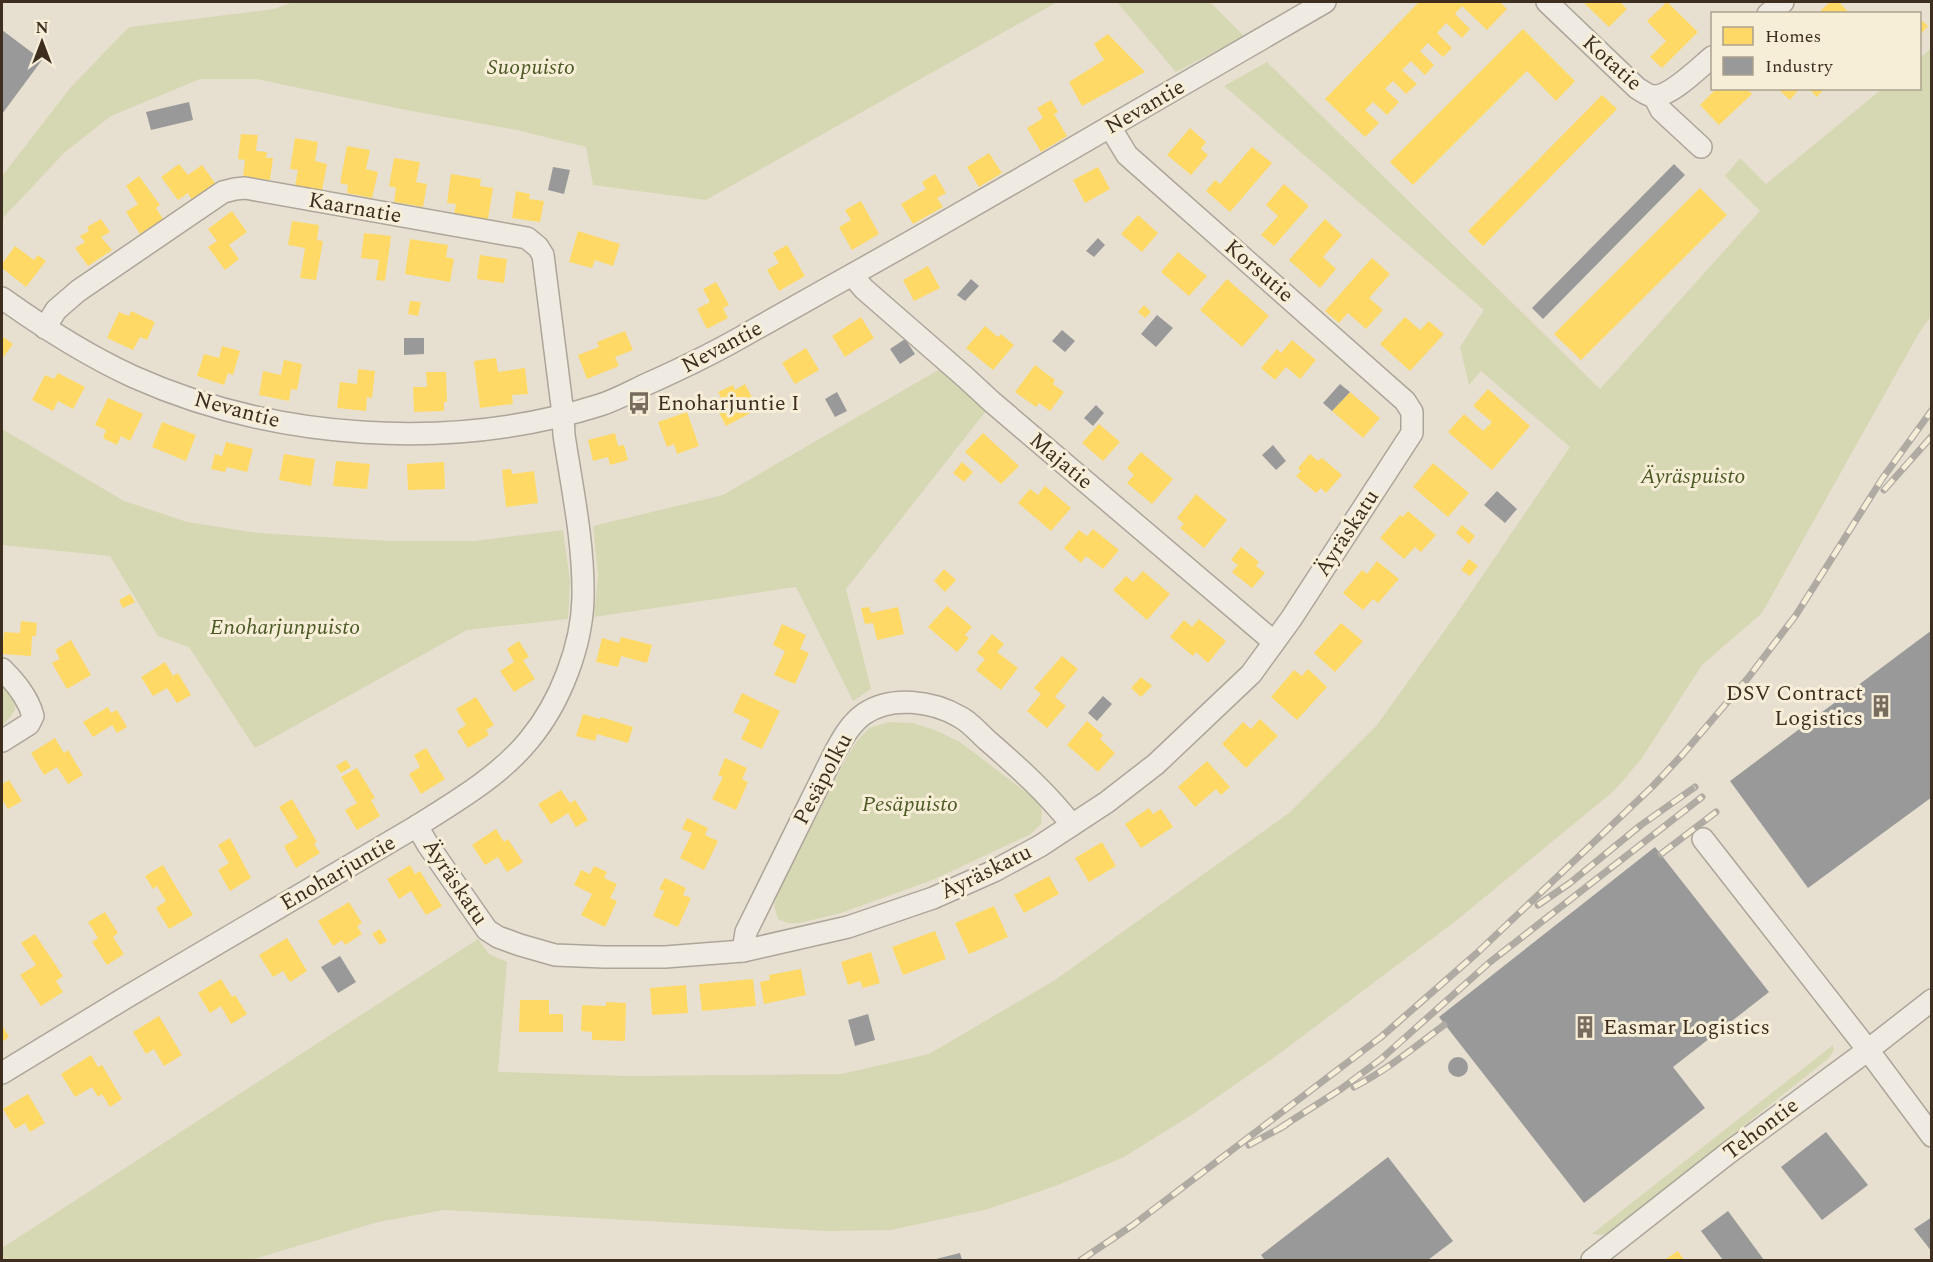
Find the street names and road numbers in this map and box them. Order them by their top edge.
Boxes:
street label: Kotatie [1575,27,1649,99]
street label: Nevantie [1099,71,1191,143]
street label: Kaarnatie [306,184,404,232]
street label: Korsutie [1217,231,1301,311]
street label: Nevantie [676,312,768,382]
street label: Nevantie [190,383,284,437]
street label: Majatie [1022,424,1100,498]
street label: Äyräskatu [1306,483,1388,583]
street label: Pesäpolku [785,727,861,831]
street label: Enoharjuntie [274,827,402,919]
street label: Äyräskatu [414,832,496,932]
street label: Äyräskatu [935,836,1037,908]
street label: Tehontie [1716,1090,1806,1168]

